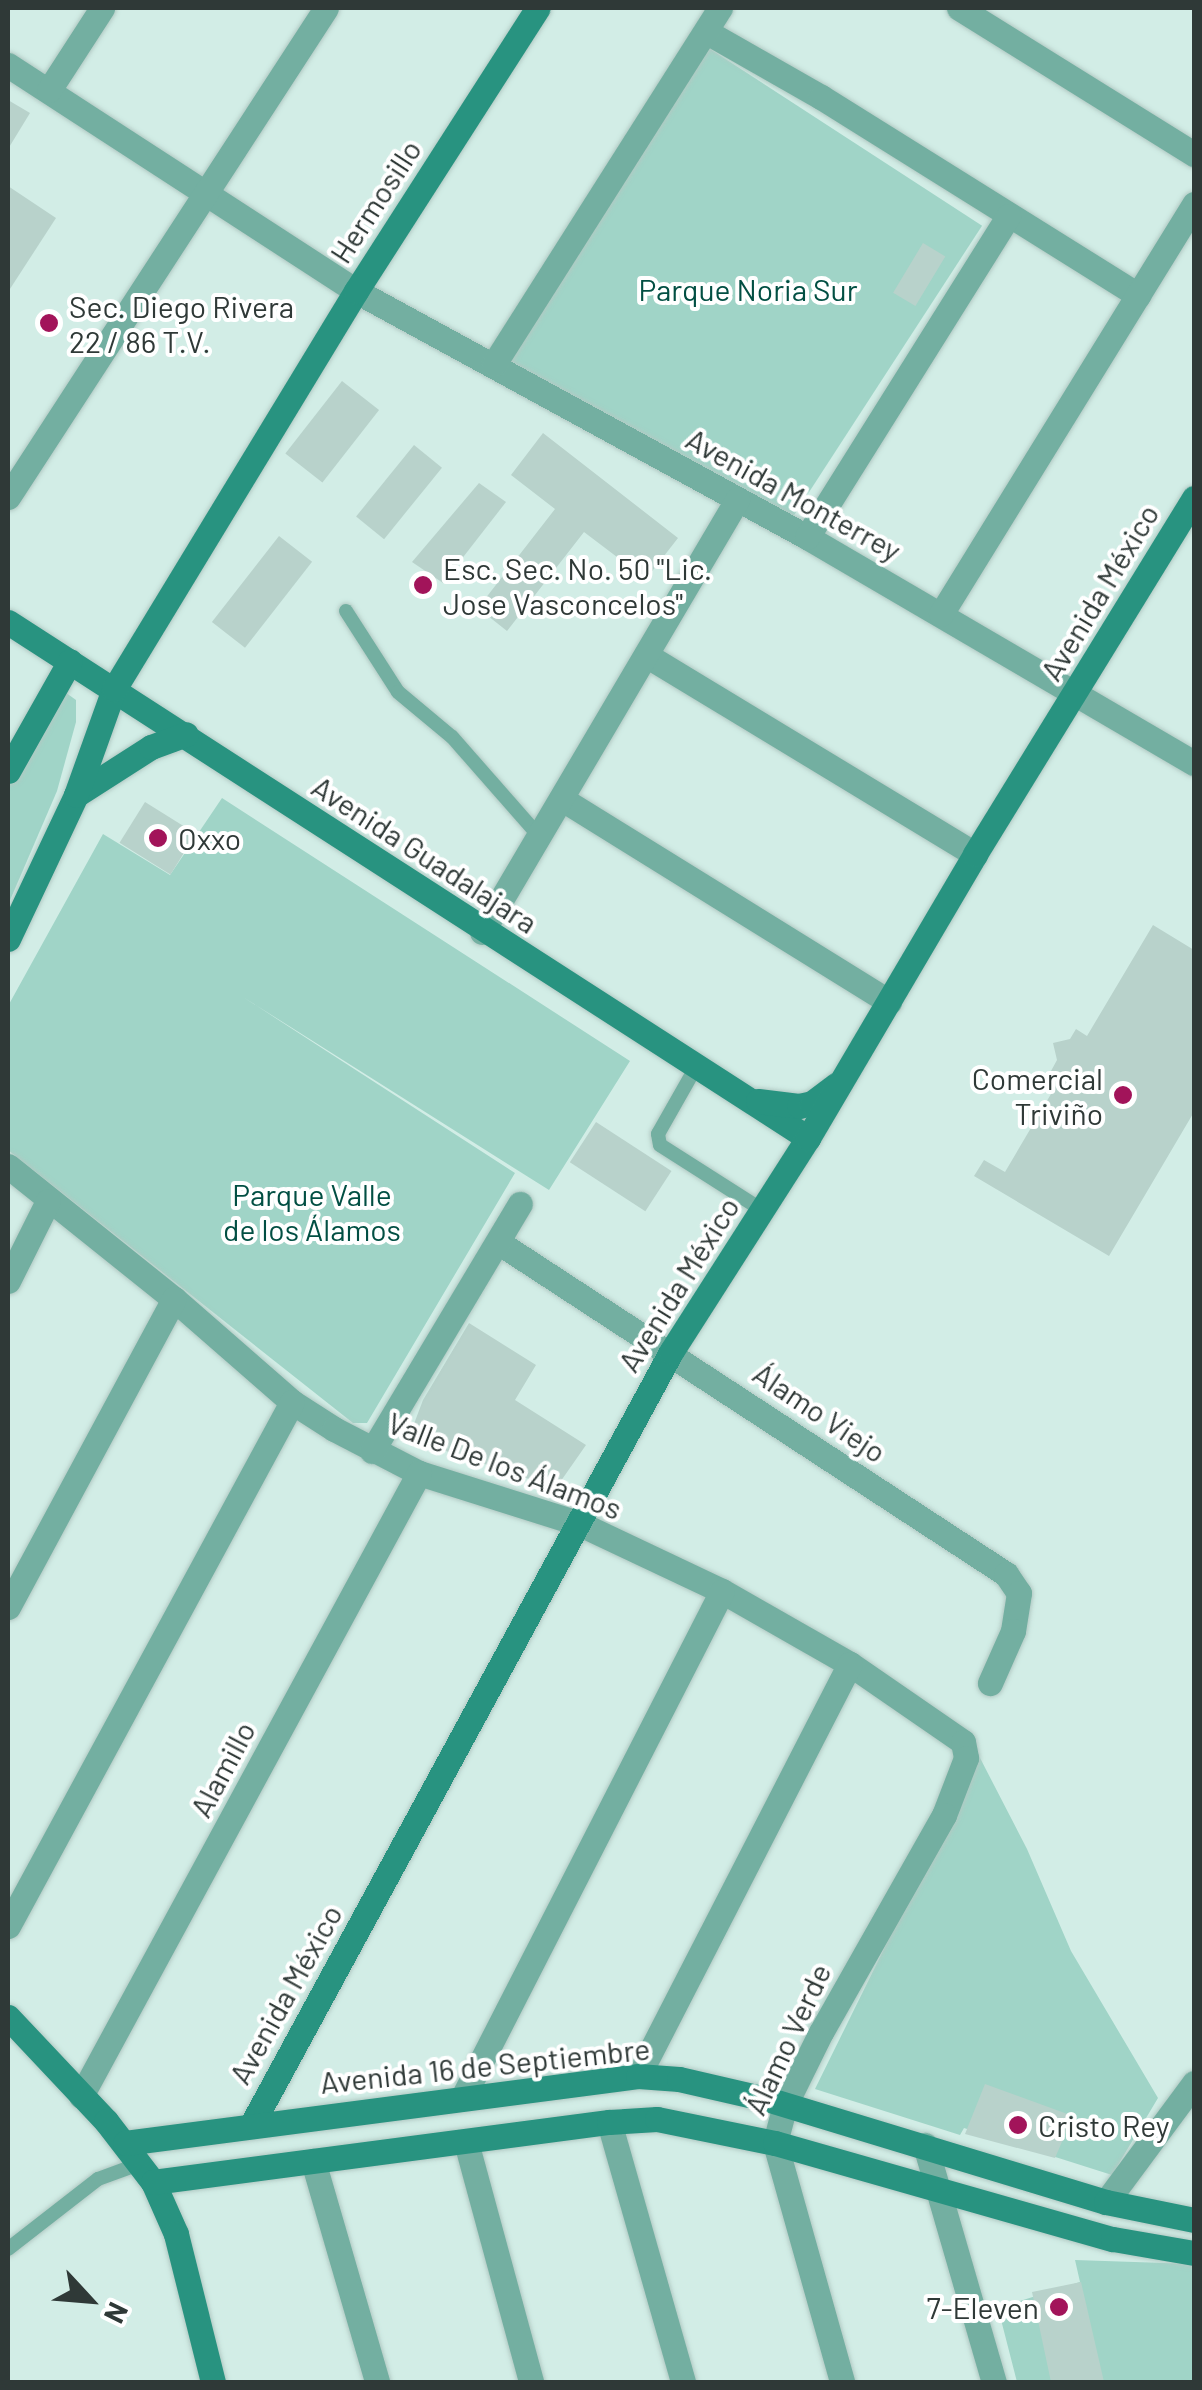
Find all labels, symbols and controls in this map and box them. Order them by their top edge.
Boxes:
street label: Hermosillo [322,133,428,269]
park label: Parque Noria Sur [638,271,858,307]
place label: Sec. Diego Rivera 22 / 86 T.V. [69,288,294,358]
marker: Sec. Diego Rivera 22 / 86 T.V. [38,312,60,334]
street label: Avenida Monterrey [680,420,908,568]
street label: Avenida México [1032,497,1166,687]
place label: Esc. Sec. No. 50 "Lic. Jose Vasconcelos" [443,550,712,620]
marker: Esc. Sec. No. 50 "Lic. Jose Vasconcelos" [412,574,434,596]
street label: Avenida Guadalajara [306,768,544,940]
place label: Oxxo [178,820,241,856]
marker: Oxxo [147,827,169,849]
place label: Comercial Triviño [972,1060,1103,1130]
marker: Comercial Triviño [1112,1084,1134,1106]
park label: Parque Valle de los Álamos [223,1176,401,1246]
street label: Avenida México [610,1190,746,1378]
street label: Álamo Viejo [747,1354,893,1470]
street label: Valle De los Álamos [383,1404,627,1526]
street label: Alamillo [182,1715,262,1823]
street label: Avenida México [221,1898,349,2090]
street label: Álamo Verde [736,1958,838,2120]
street label: Avenida 16 de Septiembre [318,2030,652,2100]
place label: Cristo Rey [1038,2107,1170,2143]
marker: Cristo Rey [1007,2114,1029,2136]
north arrow [40,2250,140,2350]
place label: 7-Eleven [926,2289,1039,2325]
marker: 7-Eleven [1048,2296,1070,2318]
text: N [98,2297,136,2329]

